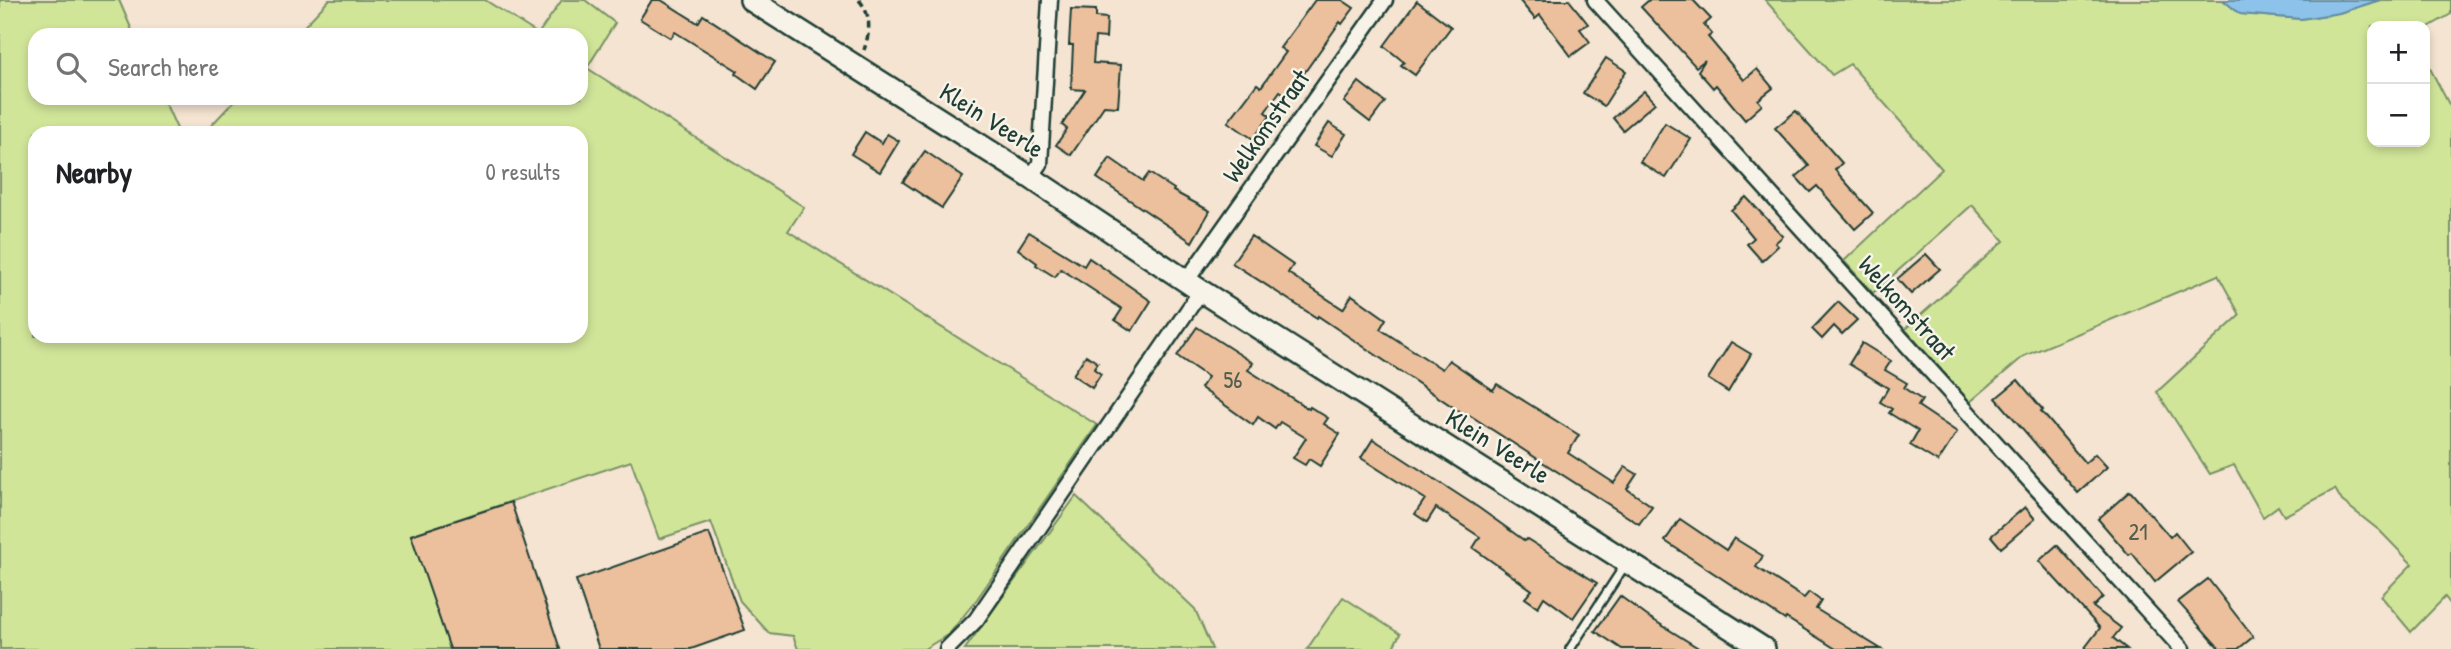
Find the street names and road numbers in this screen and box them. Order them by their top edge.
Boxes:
street label: Welkomstraat [1214,61,1318,189]
street label: Klein Veerle [933,74,1051,165]
street label: Welkomstraat [1851,247,1965,369]
street label: Klein Veerle [1439,400,1557,491]

